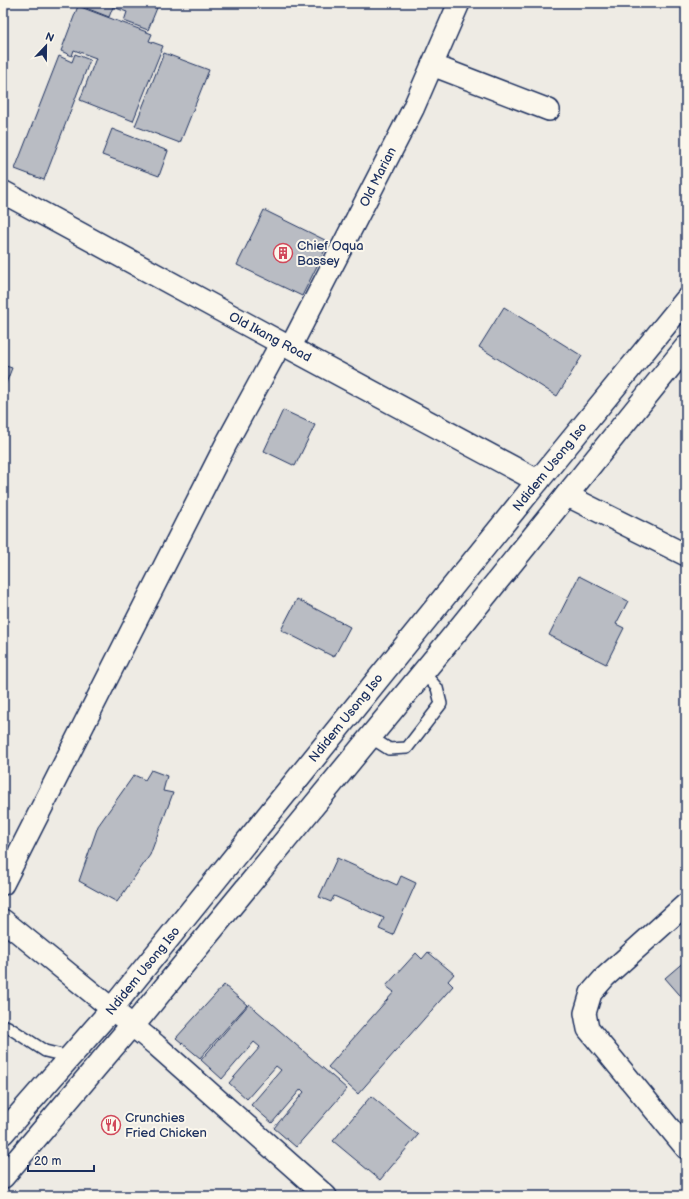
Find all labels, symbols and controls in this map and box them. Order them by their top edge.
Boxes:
north arrow [26,26,66,66]
text: N [43,30,56,45]
street label: Old Marian [356,145,400,209]
place label: Chief Oqua Bassey [297,238,364,269]
building icon: Chief Oqua Bassey [272,242,294,264]
street label: Old Ikang Road [226,309,314,365]
street label: Ndidem Usong Iso [509,420,591,514]
street label: Ndidem Usong Iso [305,671,387,765]
street label: Ndidem Usong Iso [102,924,184,1018]
place label: Crunchies Fried Chicken [125,1110,207,1141]
restaurant icon: Crunchies Fried Chicken [100,1114,122,1136]
scale bar [28,1147,94,1173]
text: 20 m [34,1154,61,1169]

